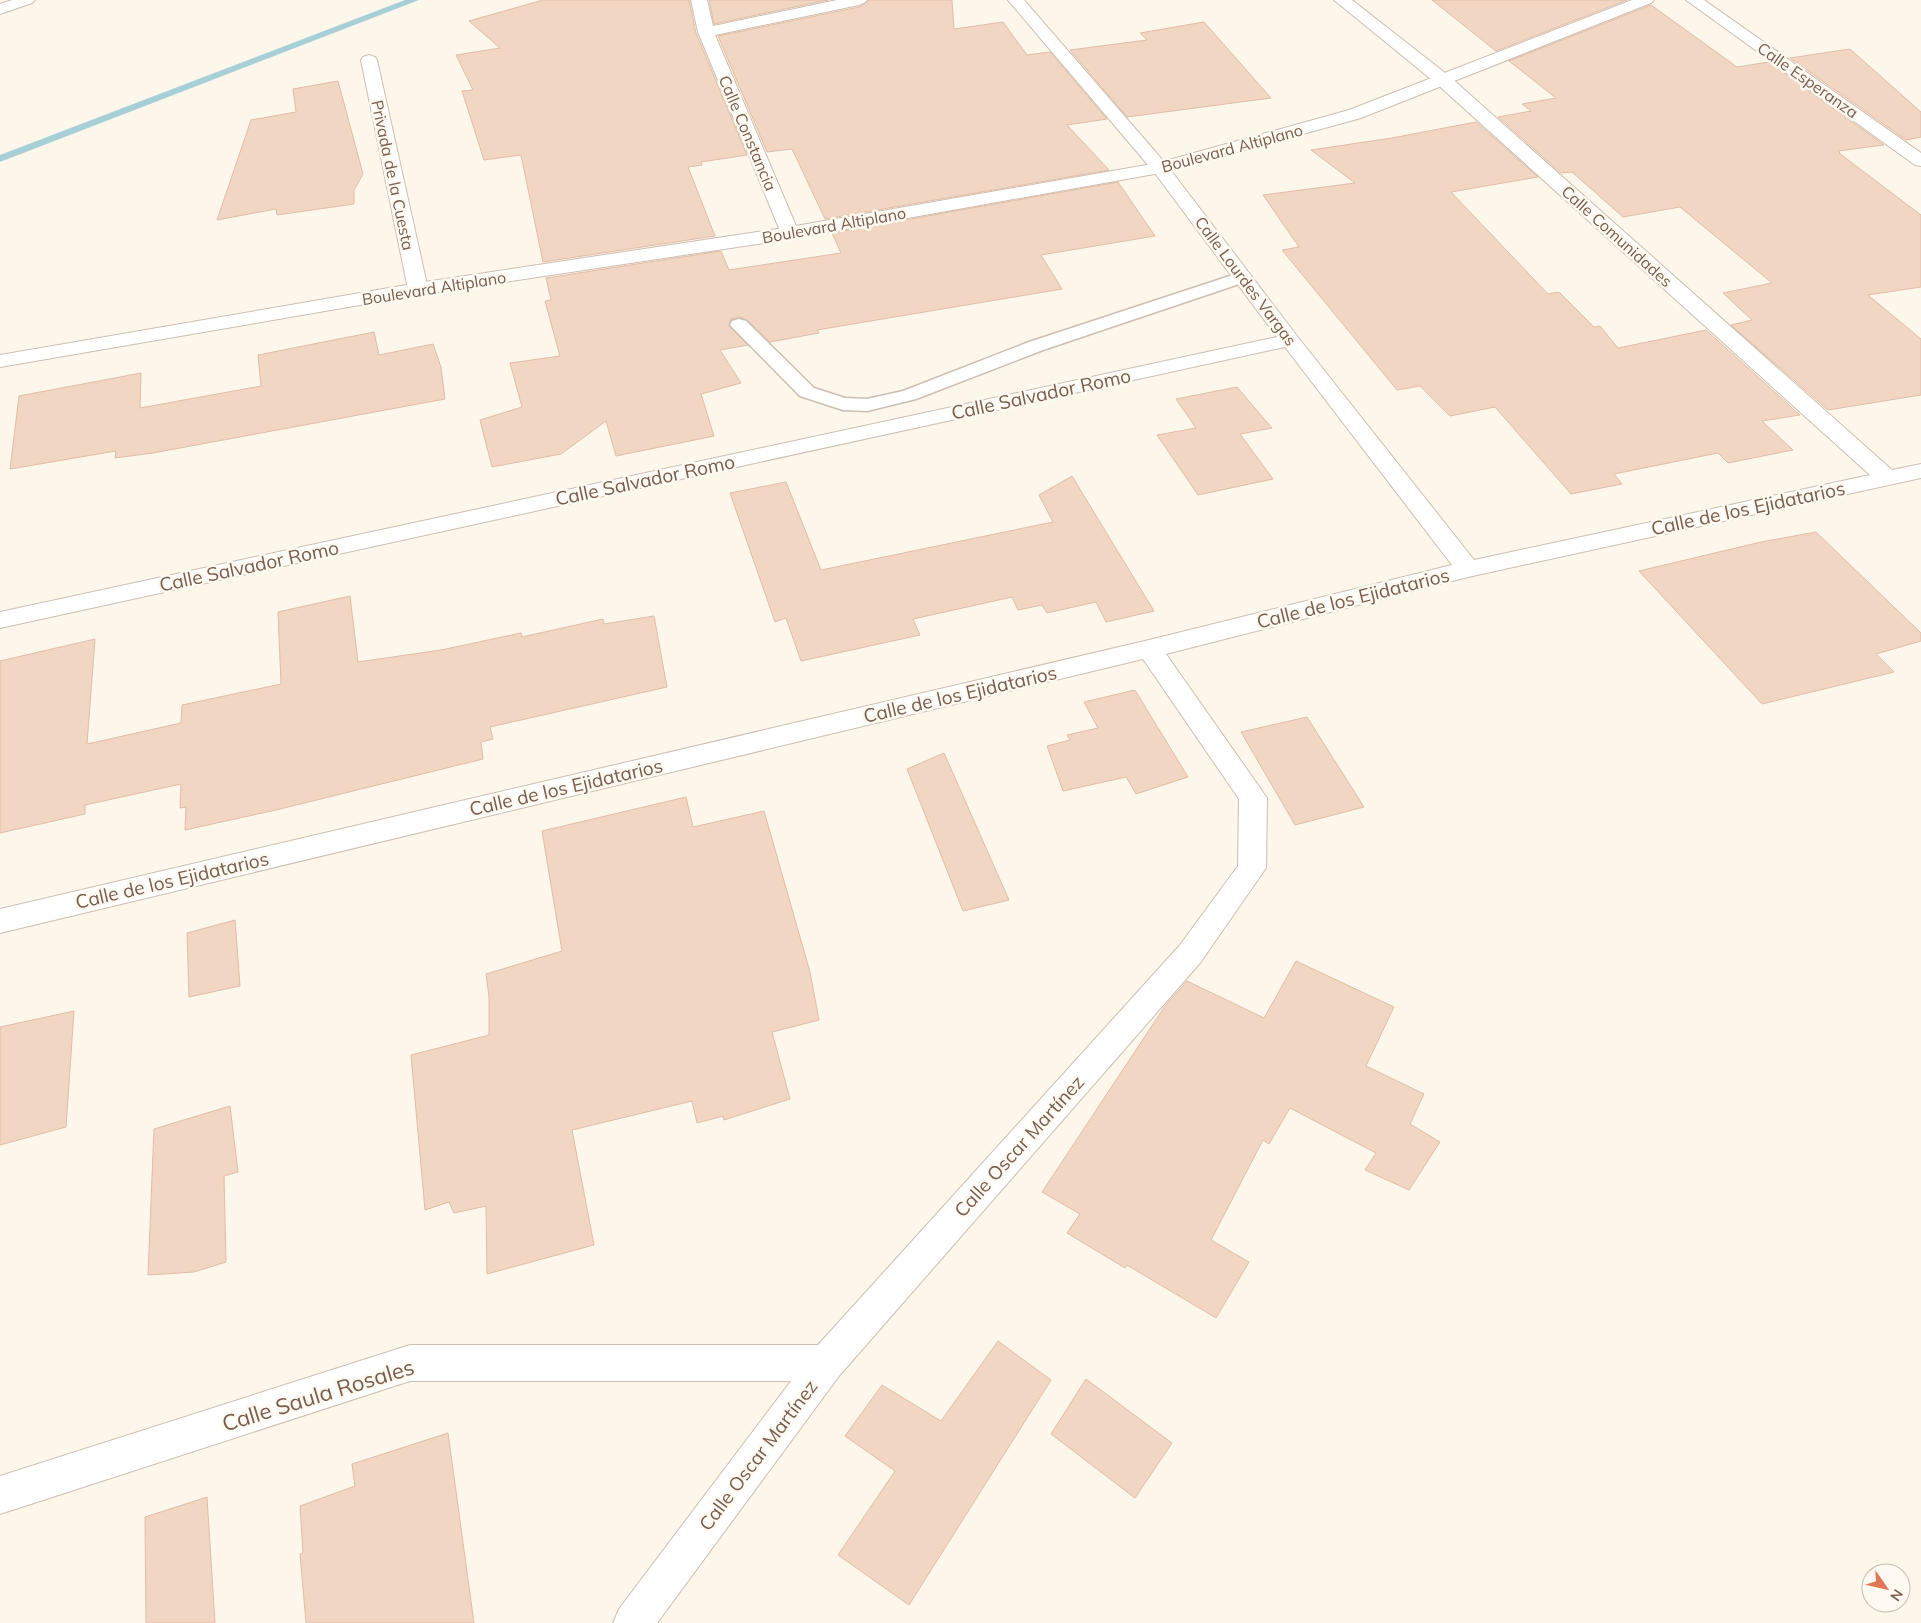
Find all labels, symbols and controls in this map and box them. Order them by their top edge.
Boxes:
street label: Calle Esperanza [1754,38,1862,122]
street label: Calle Constancia [715,72,781,194]
street label: Privada de la Cuesta [367,98,419,252]
street label: Boulevard Altiplano [1159,120,1305,176]
street label: Calle Comunidades [1557,181,1677,291]
street label: Boulevard Altiplano [761,203,907,247]
street label: Calle Lourdes Vargas [1191,212,1301,350]
street label: Boulevard Altiplano [361,267,507,309]
street label: Calle Salvador Romo [949,363,1133,425]
street label: Calle Salvador Romo [553,449,737,511]
street label: Calle de los Ejidatarios [1649,476,1847,540]
street label: Calle Salvador Romo [157,535,341,597]
street label: Calle de los Ejidatarios [1254,562,1452,634]
street label: Calle de los Ejidatarios [861,660,1059,728]
street label: Calle de los Ejidatarios [467,753,665,821]
street label: Calle de los Ejidatarios [73,846,271,914]
street label: Calle Oscar Martínez [949,1070,1089,1222]
street label: Calle Saula Rosales [218,1352,418,1438]
street label: Calle Oscar Martínez [693,1375,823,1535]
north arrow [1861,1563,1911,1613]
text: N [1886,1586,1907,1605]

